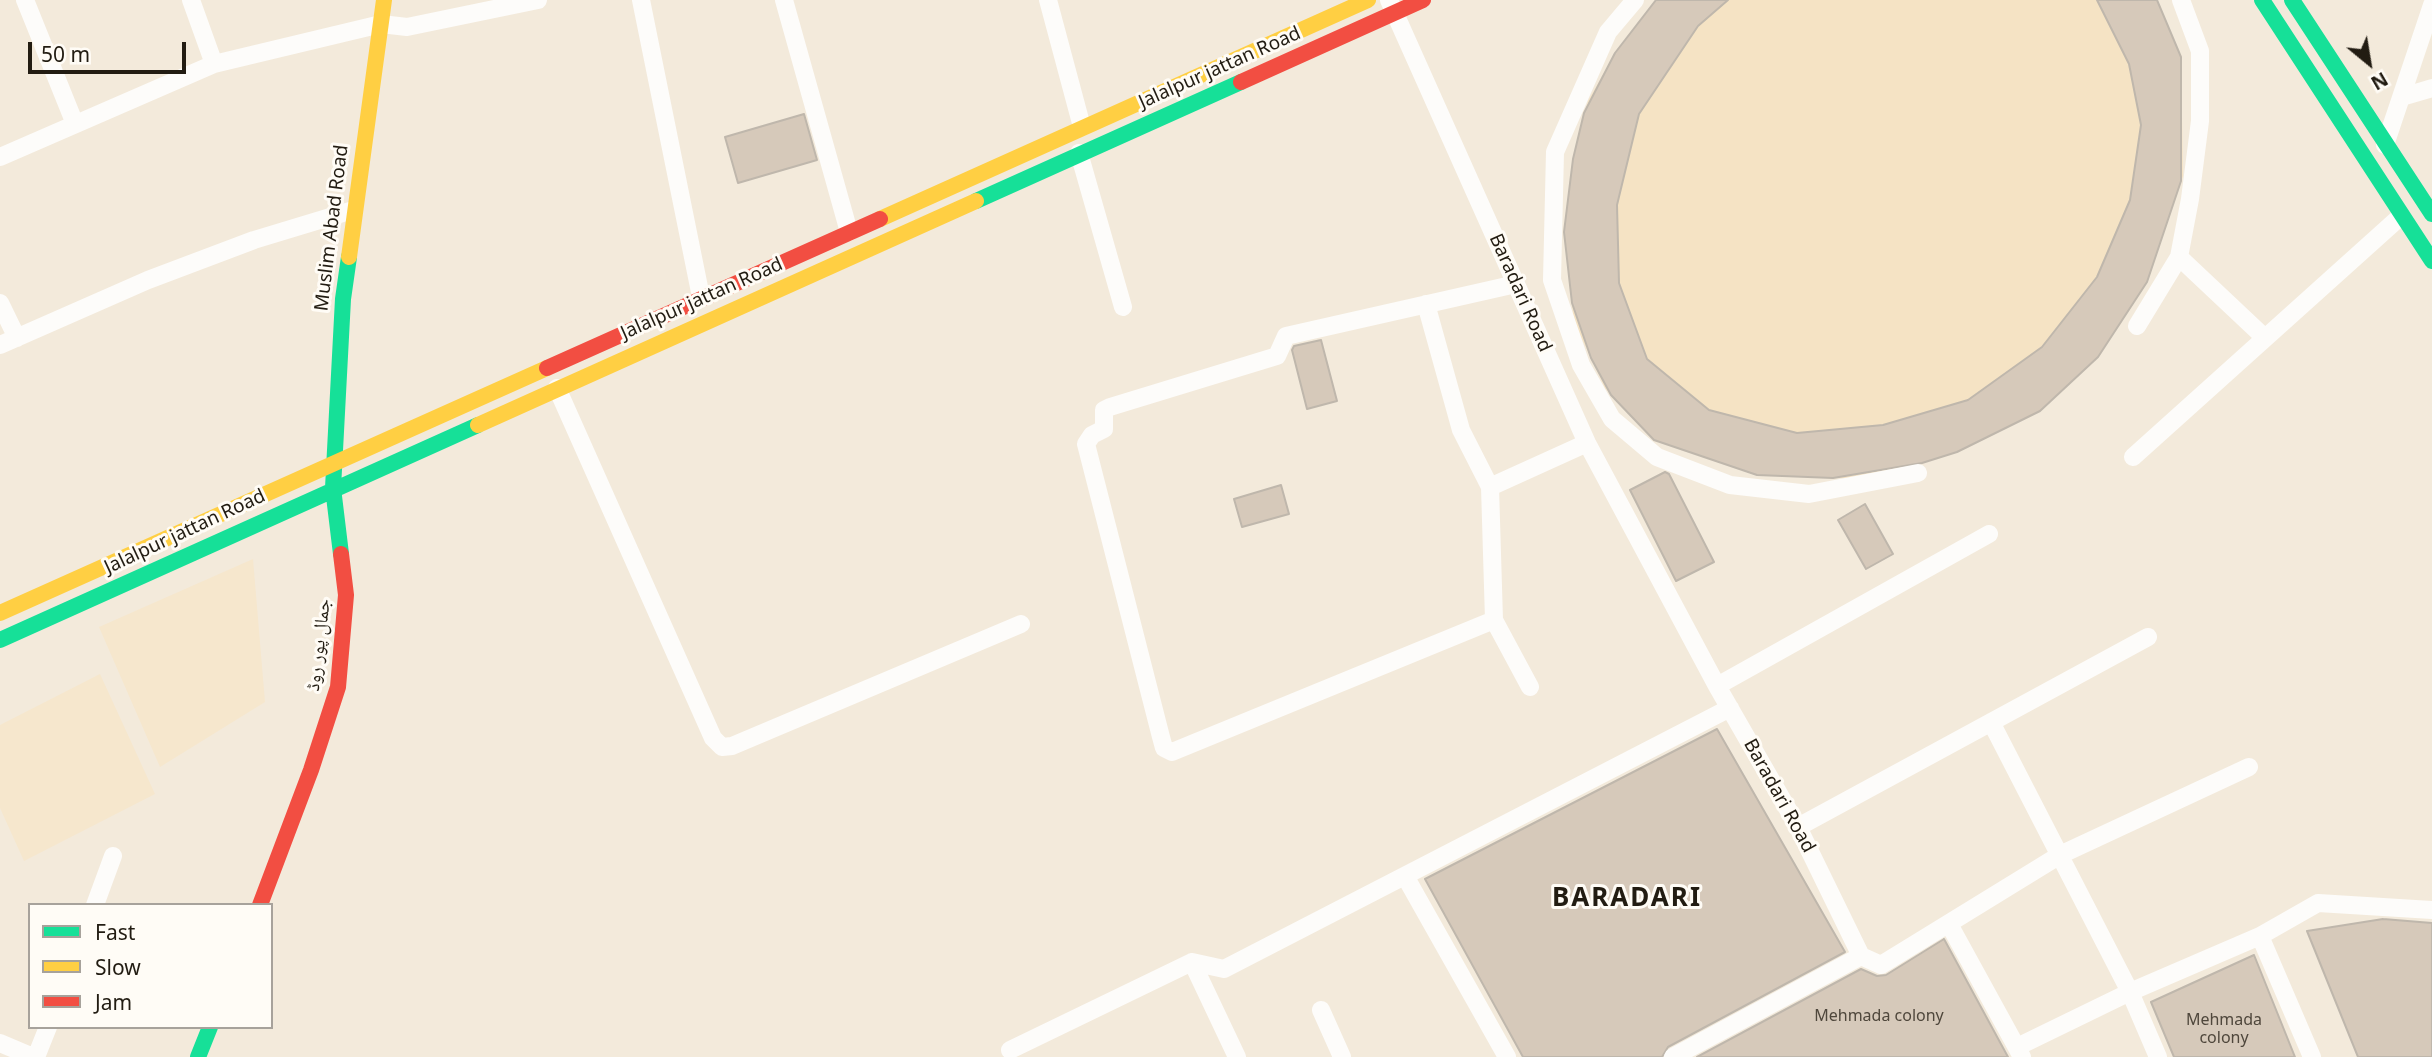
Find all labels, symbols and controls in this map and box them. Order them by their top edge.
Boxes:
street label: Jalalpur jattan Road [1136,22,1304,114]
scale bar [32,28,189,72]
north arrow [2334,28,2404,98]
text: 50 m [41,40,90,68]
text: N [2366,66,2393,96]
street label: Muslim Abad Road [310,144,354,312]
street label: Baradari Road [1484,230,1556,356]
street label: Jalalpur jattan Road [618,253,786,345]
street label: Jalalpur jattan Road [101,485,269,579]
street label: جمال پور روڈ [302,598,336,692]
street label: Baradari Road [1738,735,1820,857]
district label: BARADARI [1553,883,1701,915]
legend [28,903,273,1029]
text: Fast [95,918,135,946]
text: Slow [95,953,141,981]
text: Jam [95,988,132,1016]
house number: Mehmada colony [1814,1006,1944,1026]
house number: Mehmada colony [2186,1010,2262,1048]

